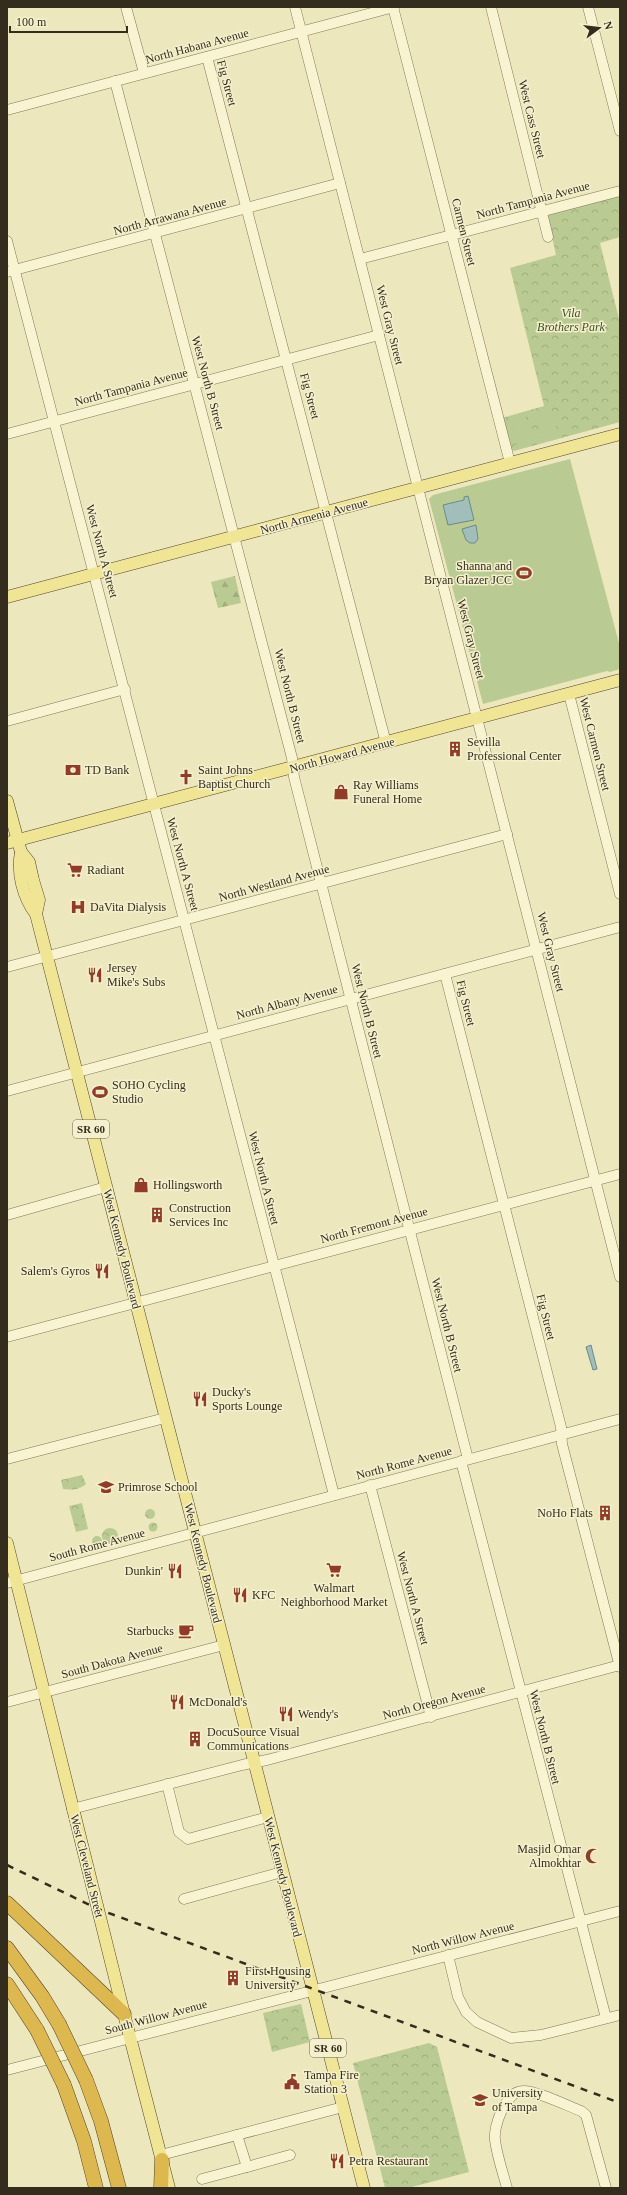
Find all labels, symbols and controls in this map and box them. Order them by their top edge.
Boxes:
scale bar [10,8,127,34]
north arrow [579,8,619,48]
text: 100 m [16,15,47,29]
text: N [602,20,615,31]
street label: North Habana Avenue [144,25,250,67]
street label: Fig Street [214,58,240,108]
street label: West Cass Street [515,78,549,160]
street label: North Tampania Avenue [475,178,591,222]
street label: North Arrawana Avenue [112,194,228,238]
street label: Carmen Street [449,197,479,268]
street label: West Gray Street [373,284,407,367]
park label: Vila Brothers Park [537,306,606,334]
street label: West North B Street [189,334,227,432]
street label: North Tampania Avenue [73,365,189,409]
street label: Fig Street [297,371,323,421]
street label: North Armenia Avenue [259,495,369,537]
street label: West North A Street [83,503,121,600]
place label: Shanna and Bryan Glazer JCC [424,559,512,587]
sports icon: Shanna and Bryan Glazer JCC [515,564,533,582]
street label: West Gray Street [454,598,488,681]
street label: West North B Street [272,647,309,745]
street label: West Carmen Street [577,696,614,793]
street label: North Howard Avenue [288,734,396,776]
place label: Sevilla Professional Center [467,735,561,763]
building icon: Sevilla Professional Center [446,740,464,758]
bank icon: TD Bank [64,761,82,779]
place label: TD Bank [85,763,129,777]
place label: Saint Johns Baptist Church [198,763,270,791]
church icon: Saint Johns Baptist Church [177,768,195,786]
place label: Ray Williams Funeral Home [353,778,422,806]
shop icon: Ray Williams Funeral Home [332,783,350,801]
street label: West North A Street [164,816,202,913]
supermarket icon: Radiant [66,861,84,879]
street label: North Westland Avenue [217,861,331,905]
place label: Radiant [87,863,125,877]
hospital icon: DaVita Dialysis [69,898,87,916]
place label: DaVita Dialysis [90,900,167,914]
street label: West Gray Street [534,911,568,994]
place label: Jersey Mike's Subs [107,961,166,989]
street label: West North B Street [349,962,386,1060]
restaurant icon: Jersey Mike's Subs [86,966,104,984]
street label: Fig Street [454,979,479,1028]
street label: North Albany Avenue [235,982,339,1022]
place label: SOHO Cycling Studio [112,1078,186,1106]
sports icon: SOHO Cycling Studio [91,1083,109,1101]
road number: SR 60 [73,1120,109,1138]
street label: West North A Street [246,1130,283,1227]
shop icon: Hollingsworth [132,1176,150,1194]
place label: Hollingsworth [153,1178,222,1192]
street label: West Kennedy Boulevard [100,1188,144,1310]
place label: Construction Services Inc [169,1201,231,1229]
street label: North Fremont Avenue [319,1204,429,1246]
building icon: Construction Services Inc [148,1206,166,1224]
restaurant icon: Salem's Gyros [93,1262,111,1280]
place label: Salem's Gyros [21,1264,90,1278]
street label: West North B Street [429,1276,466,1374]
street label: Fig Street [534,1293,559,1342]
place label: Ducky's Sports Lounge [212,1385,282,1413]
restaurant icon: Ducky's Sports Lounge [191,1390,209,1408]
street label: North Rome Avenue [355,1443,453,1483]
school or university icon: Primrose School [97,1478,115,1496]
place label: Primrose School [118,1480,198,1494]
street label: West Kennedy Boulevard [181,1502,225,1624]
building icon: NoHo Flats [596,1504,614,1522]
place label: NoHo Flats [537,1506,593,1520]
street label: South Rome Avenue [48,1525,146,1565]
street label: West North A Street [394,1550,432,1647]
supermarket icon: Walmart Neighborhood Market [325,1561,343,1579]
restaurant icon: Dunkin' [166,1562,184,1580]
place label: Dunkin' [125,1564,163,1578]
place label: Walmart Neighborhood Market [281,1581,388,1609]
restaurant icon: KFC [231,1586,249,1604]
place label: KFC [252,1588,275,1602]
cafe icon: Starbucks [177,1622,195,1640]
place label: Starbucks [127,1624,174,1638]
street label: South Dakota Avenue [60,1641,164,1681]
street label: North Oregon Avenue [381,1682,487,1722]
street label: West North B Street [527,1688,564,1786]
restaurant icon: McDonald's [168,1693,186,1711]
place label: McDonald's [189,1695,247,1709]
restaurant icon: Wendy's [277,1705,295,1723]
place label: Wendy's [298,1707,339,1721]
place label: DocuSource Visual Communications [207,1725,300,1753]
building icon: DocuSource Visual Communications [186,1730,204,1748]
street label: West Cleveland Street [67,1813,107,1920]
street label: West Kennedy Boulevard [261,1816,305,1938]
place label: Masjid Omar Almokhtar [517,1842,581,1870]
mosque icon: Masjid Omar Almokhtar [584,1847,602,1865]
street label: North Willow Avenue [410,1918,516,1958]
place label: First Housing University [245,1964,311,1992]
building icon: First Housing University [224,1969,242,1987]
street label: South Willow Avenue [103,1997,209,2037]
road number: SR 60 [310,2039,346,2057]
place label: Tampa Fire Station 3 [304,2068,359,2096]
public building icon: Tampa Fire Station 3 [283,2073,301,2091]
place label: University of Tampa [492,2086,543,2114]
school or university icon: University of Tampa [471,2091,489,2109]
restaurant icon: Petra Restaurant [328,2152,346,2170]
place label: Petra Restaurant [349,2154,429,2168]

